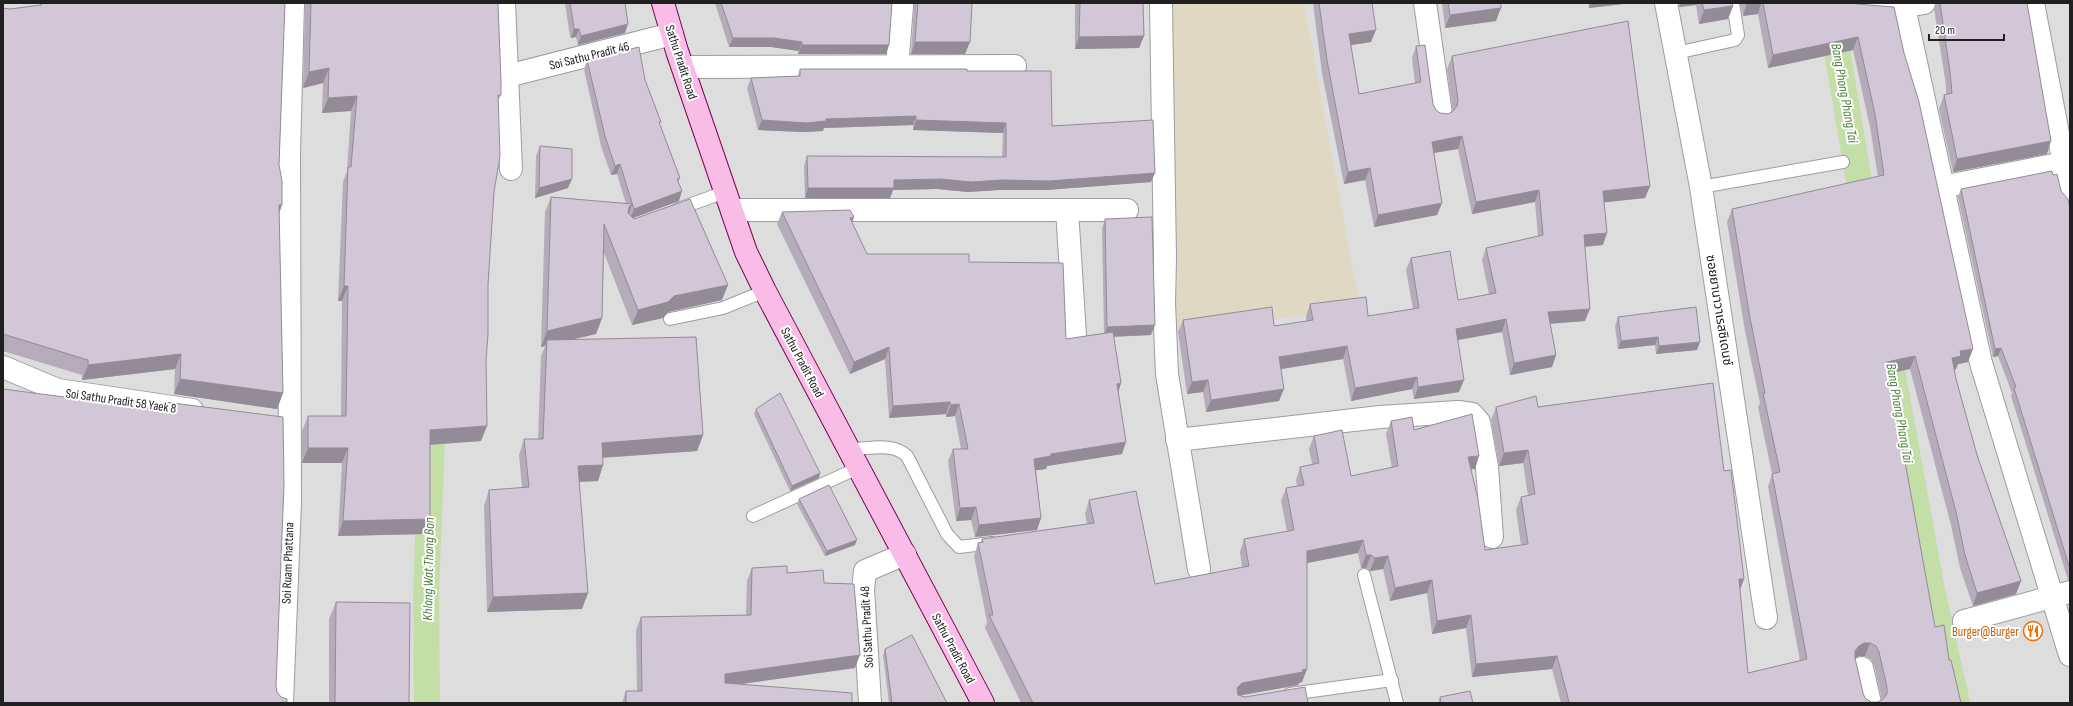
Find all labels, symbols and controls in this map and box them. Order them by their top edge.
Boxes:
scale bar [1929,16,2004,42]
street label: Sathu Pradit Road [662,23,701,101]
text: 20 m [1935,23,1955,38]
street label: Soi Sathu Pradit 46 [547,38,631,74]
water label: Bang Phong Phang Tai [1827,42,1862,145]
street label: ซอยยานาวาเรสซิเดนซ์ [1702,254,1736,367]
street label: Sathu Pradit Road [777,325,827,400]
water label: Bang Phong Phang Tai [1882,362,1917,465]
street label: Soi Sathu Pradit 58 Yaek 8 [64,385,178,417]
water label: Khlong Wat Thong Bon [419,517,438,621]
street label: Soi Ruam Phattana [279,522,297,604]
street label: Soi Sathu Pradit 48 [857,585,877,668]
street label: Sathu Pradit Road [928,611,978,686]
restaurant icon: Burger@Burger [2022,620,2044,642]
place label: Burger@Burger [1952,624,2019,640]

